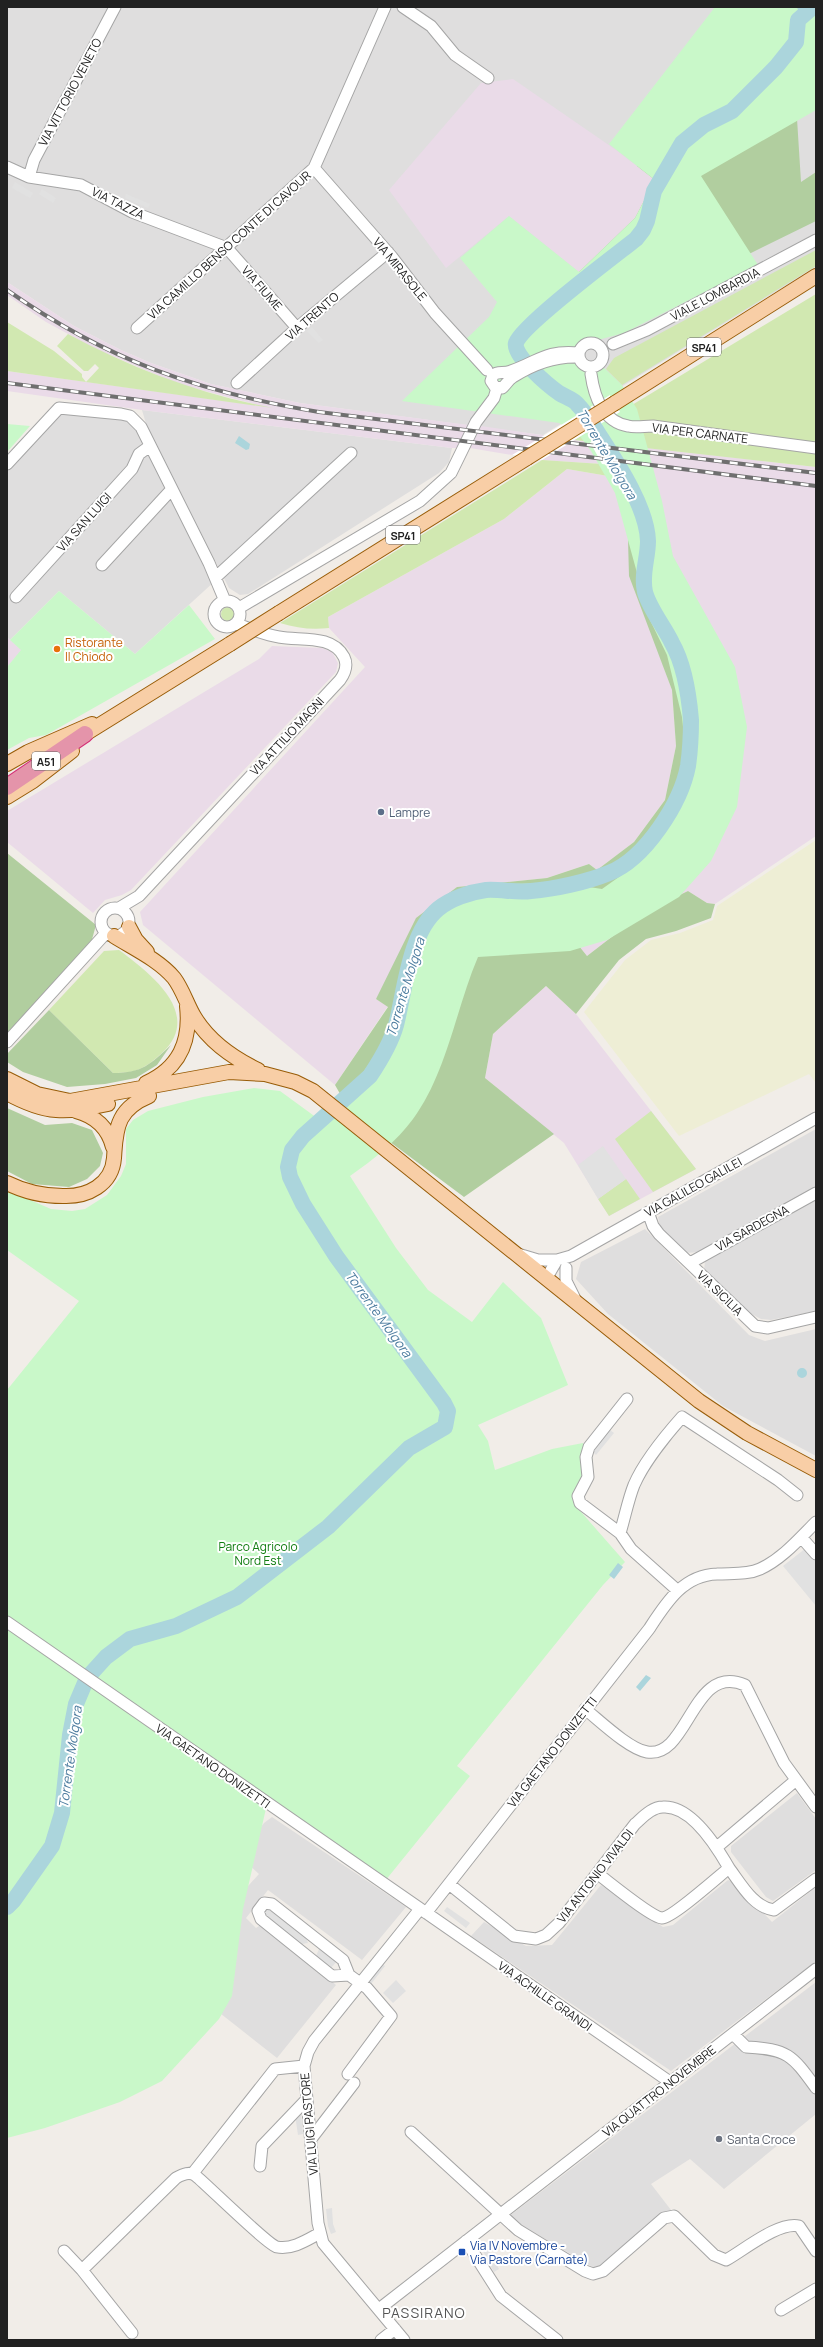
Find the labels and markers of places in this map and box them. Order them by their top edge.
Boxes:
place label: Ristorante Il Chiodo [65,634,123,665]
marker: Ristorante Il Chiodo [52,644,62,654]
place label: Lampre [389,804,430,821]
marker: Lampre [376,807,386,817]
place label: Santa Croce [727,2131,795,2148]
marker: Santa Croce [714,2134,724,2144]
place label: Via IV Novembre - Via Pastore (Carnate) [470,2237,588,2268]
marker: Via IV Novembre - Via Pastore (Carnate) [457,2247,467,2257]

